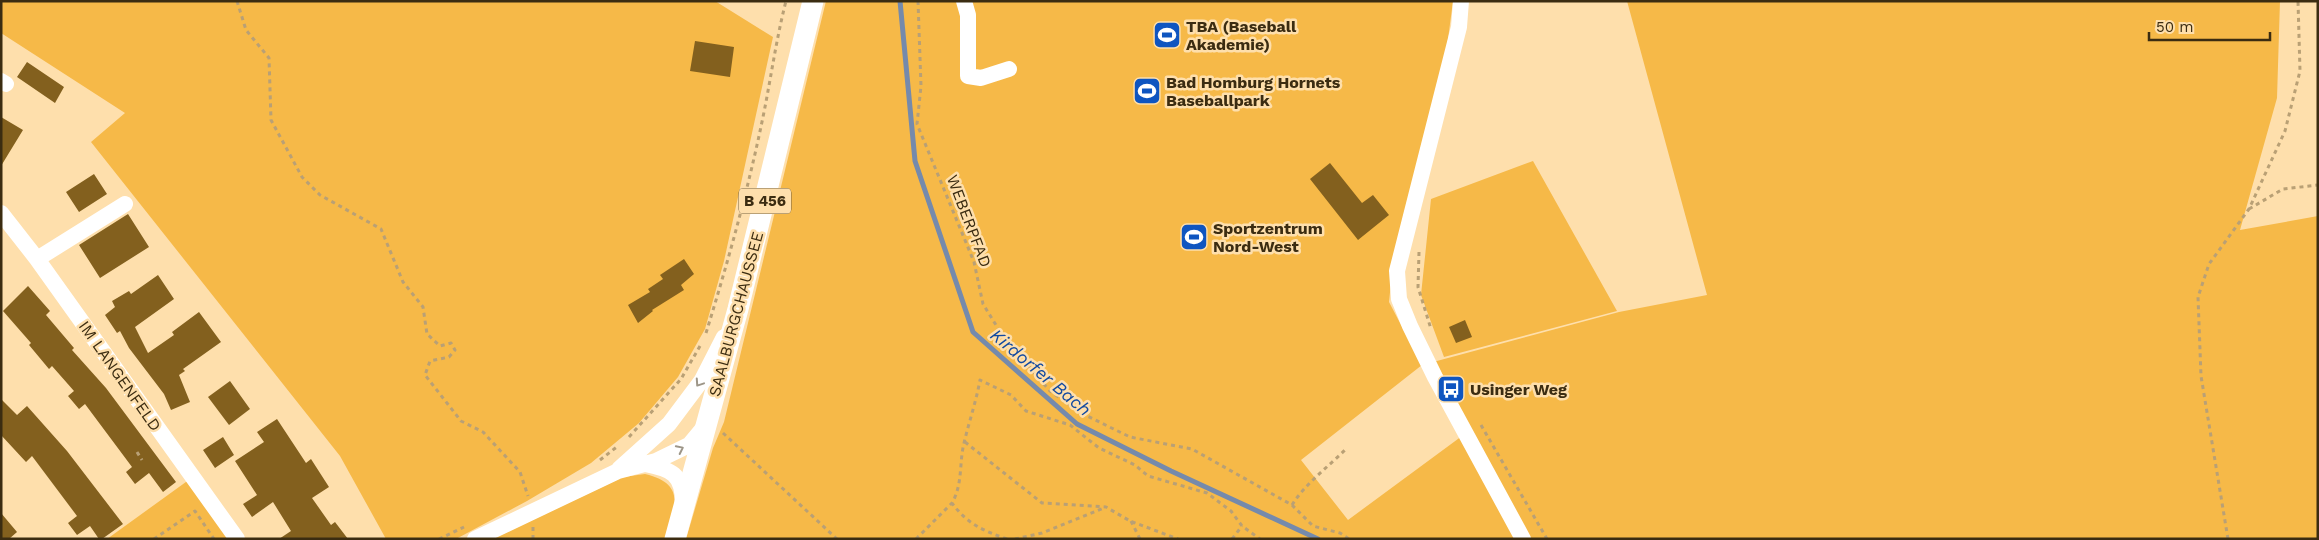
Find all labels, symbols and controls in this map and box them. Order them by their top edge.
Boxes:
scale bar [2149,10,2270,42]
place label: TBA (Baseball Akademie) [1186,17,1297,54]
text: 50 m [2156,18,2193,36]
sports icon: TBA (Baseball Akademie) [1152,20,1182,50]
place label: Bad Homburg Hornets Baseballpark [1166,73,1341,110]
sports icon: Bad Homburg Hornets Baseballpark [1132,76,1162,106]
street label: WEBERPFAD [943,172,995,270]
road number: B 456 [739,188,791,214]
place label: Sportzentrum Nord-West [1213,219,1323,256]
sports icon: Sportzentrum Nord-West [1179,222,1209,252]
street label: SAALBURGCHAUSSEE [705,229,767,399]
street label: IM LANGENFELD [75,317,165,435]
water label: Kirdorfer Bach [987,324,1095,420]
bus stop icon: Usinger Weg [1436,374,1466,404]
one-way arrow [696,377,705,387]
place label: Usinger Weg [1470,380,1567,399]
one-way arrow [675,445,684,455]

